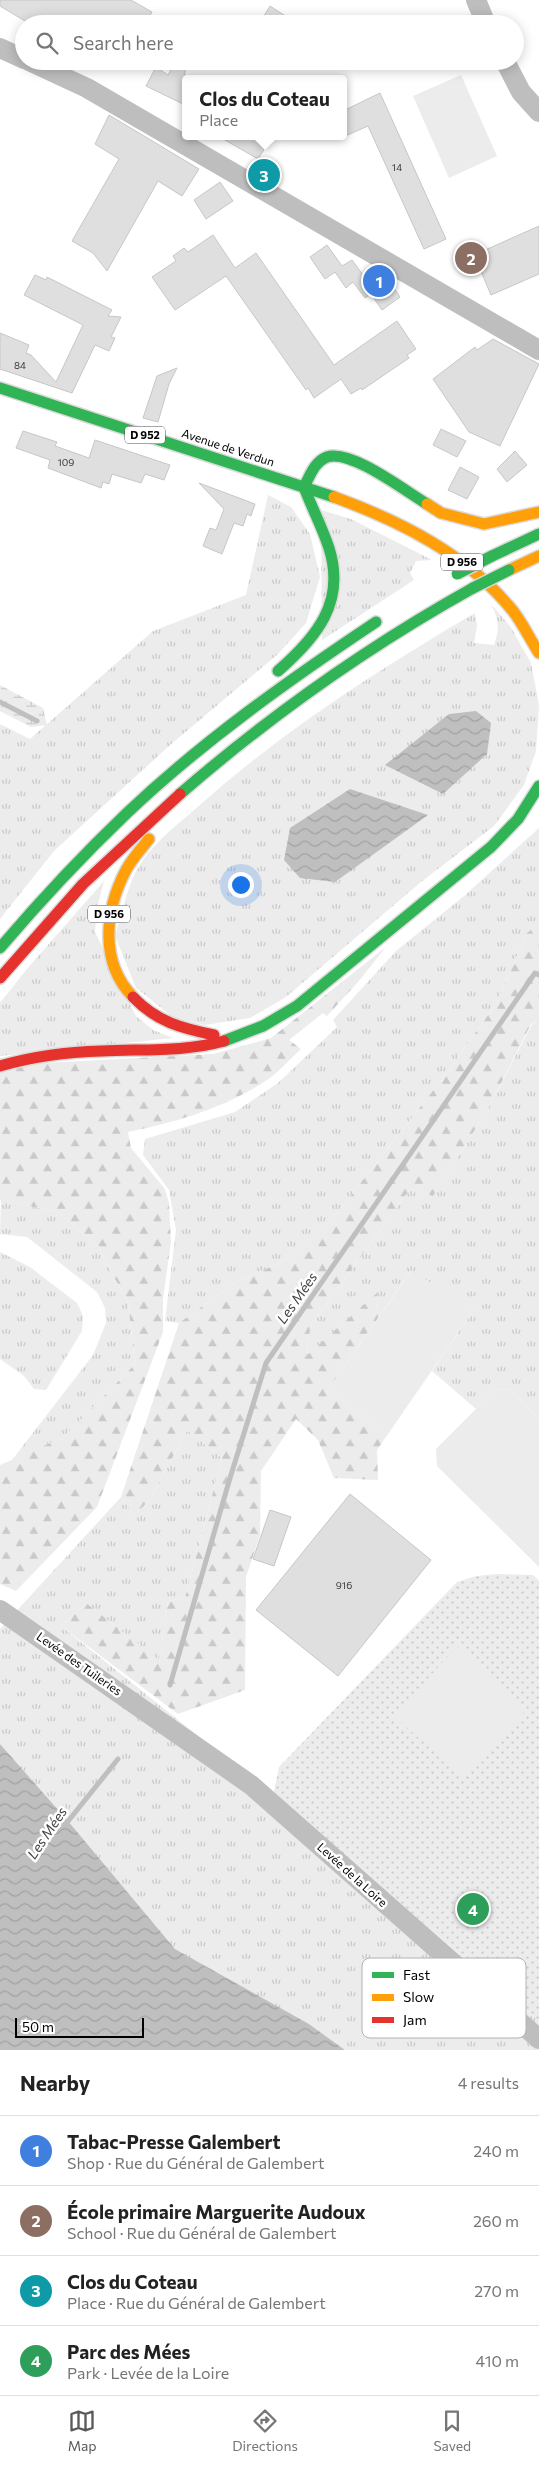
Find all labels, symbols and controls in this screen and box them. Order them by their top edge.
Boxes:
search box [15,15,524,70]
icon: search [33,29,61,57]
text: Search here [73,31,173,54]
popup [182,75,347,140]
text: Clos du Coteau [199,87,330,110]
text: Place [199,110,238,129]
pin: 3 [248,156,280,194]
house number: 14 [392,161,402,173]
pin: 2 [455,239,487,277]
pin: 1 [363,262,395,300]
house number: 84 [14,359,26,371]
street label: Avenue de Verdun [180,425,276,469]
road number: D 952 [125,426,165,444]
house number: 109 [58,456,74,468]
road number: D 956 [441,554,483,570]
your location [228,872,254,898]
road number: D 956 [88,906,130,922]
water label: Les Mées [273,1269,320,1327]
house number: 916 [336,1579,352,1591]
street label: Levée des Tuileries [34,1629,125,1698]
water label: Les Mées [23,1804,70,1862]
street label: Levée de la Loire [315,1839,390,1909]
pin: 4 [457,1890,489,1928]
legend [362,1958,526,2038]
text: Fast [403,1966,430,1983]
text: Slow [403,1988,434,2005]
text: Jam [403,2011,427,2028]
scale bar [15,2015,144,2038]
text: 50 m [22,2018,54,2035]
text: Nearby [20,2070,90,2095]
text: 4 results [458,2073,519,2092]
text: Tabac-Presse Galembert [67,2130,280,2153]
text: 1 [32,2141,40,2160]
text: 240 m [473,2141,519,2160]
text: Shop · Rue du Général de Galembert [67,2153,324,2172]
text: École primaire Marguerite Audoux [67,2200,366,2223]
text: 2 [31,2211,41,2230]
text: 260 m [473,2211,519,2230]
text: School · Rue du Général de Galembert [67,2223,337,2242]
text: Clos du Coteau [67,2270,197,2293]
text: 3 [31,2281,41,2300]
text: 270 m [474,2281,519,2300]
text: Place · Rue du Général de Galembert [67,2293,326,2312]
text: Parc des Mées [67,2340,190,2363]
text: 4 [31,2351,41,2370]
text: 410 m [476,2351,519,2370]
text: Park · Levée de la Loire [67,2363,229,2382]
tab: Map [68,2407,97,2454]
tab: Directions [232,2407,298,2454]
tab: Saved [433,2407,471,2454]

